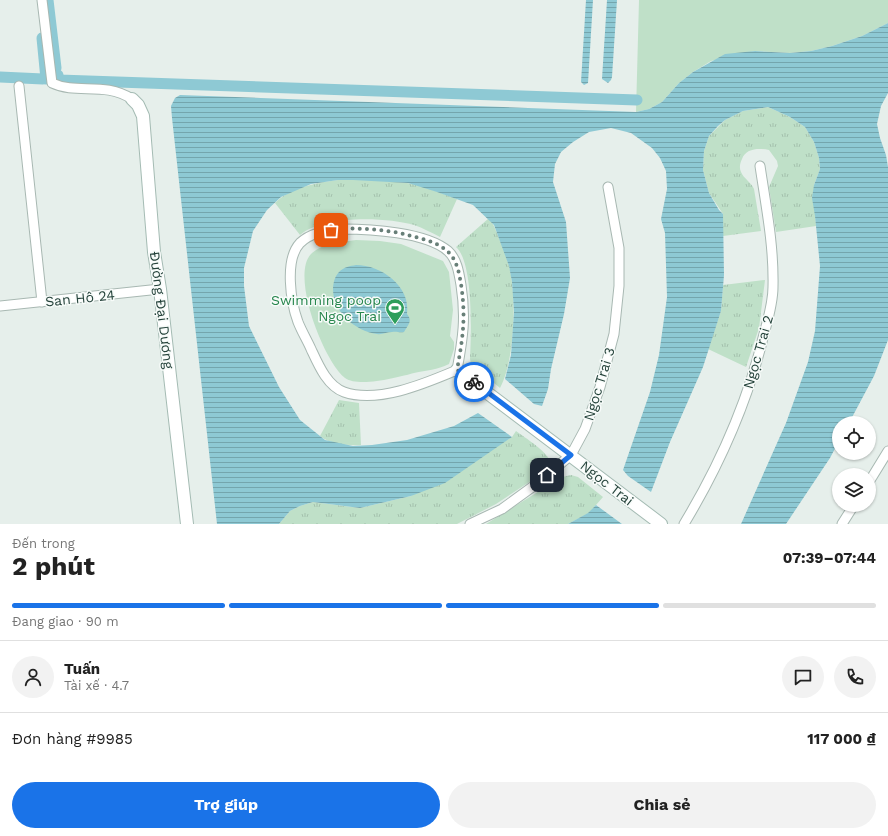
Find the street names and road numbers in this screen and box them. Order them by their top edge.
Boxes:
street label: Đường Đại Dương [147,250,177,370]
street label: San Hô 24 [44,286,116,310]
street label: Ngọc Trai 2 [740,313,776,391]
street label: Ngọc Trai 3 [580,345,618,423]
street label: Ngọc Trai [577,457,637,509]

